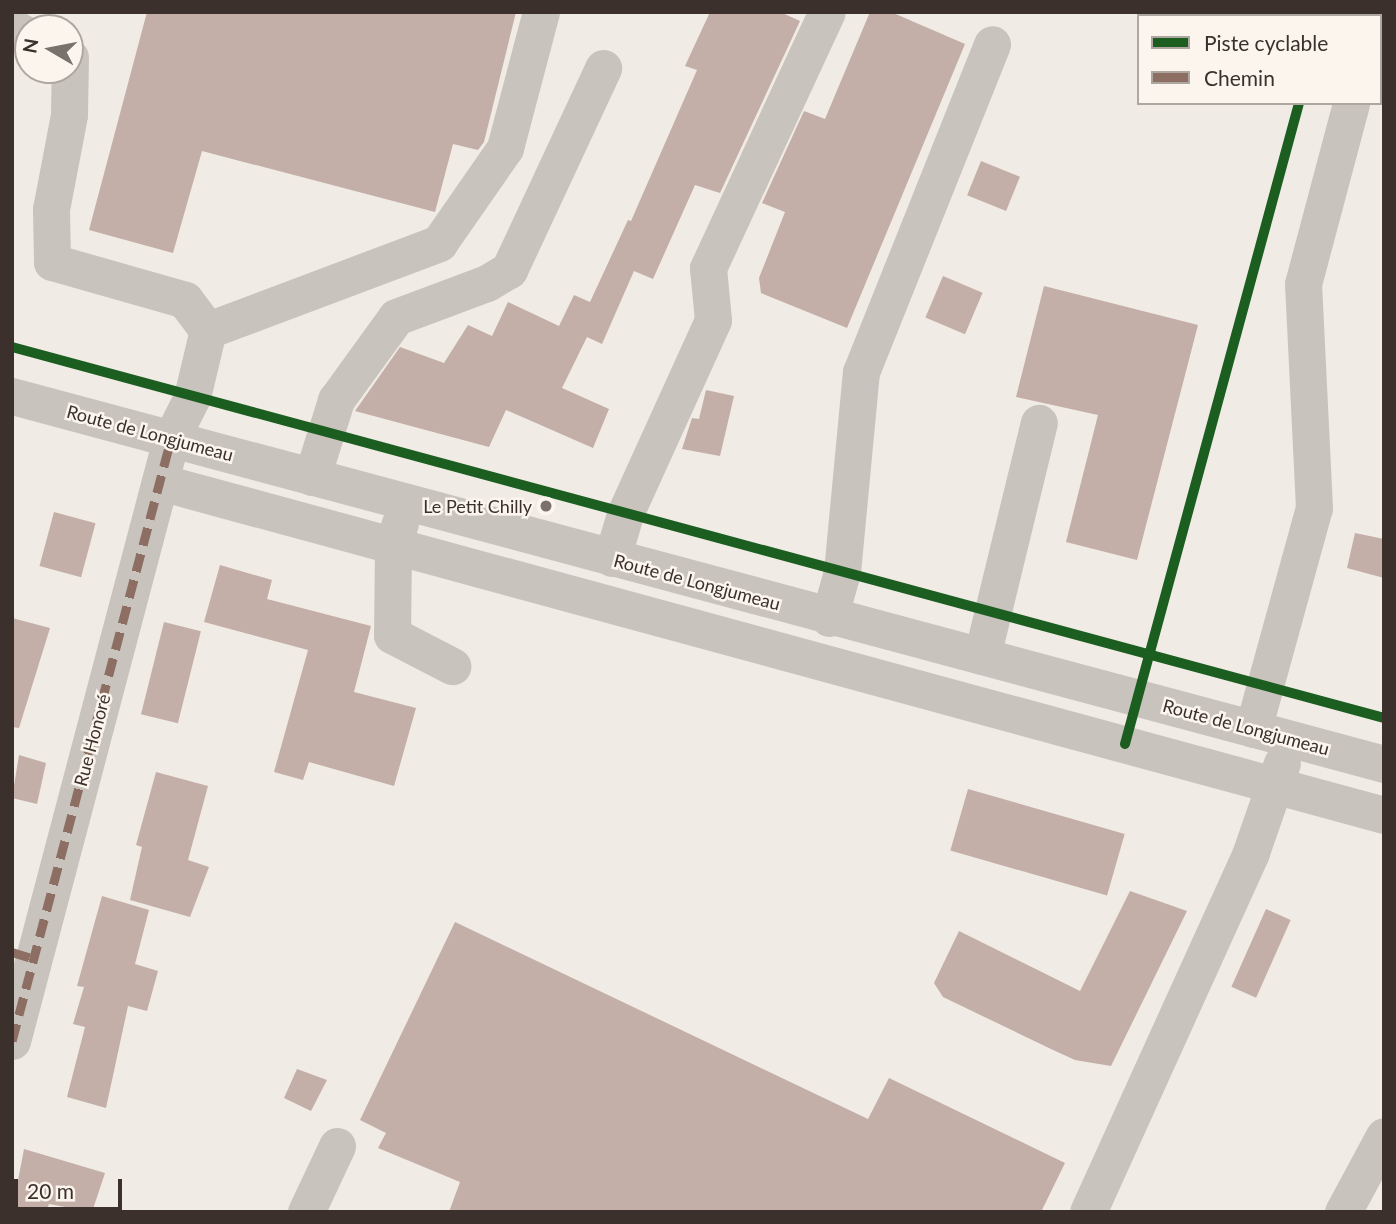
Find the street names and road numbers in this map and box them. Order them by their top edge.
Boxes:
street label: Route de Longjumeau [64,400,236,466]
street label: Route de Longjumeau [611,549,783,615]
street label: Rue Honoré [69,691,115,789]
street label: Route de Longjumeau [1160,694,1332,760]

